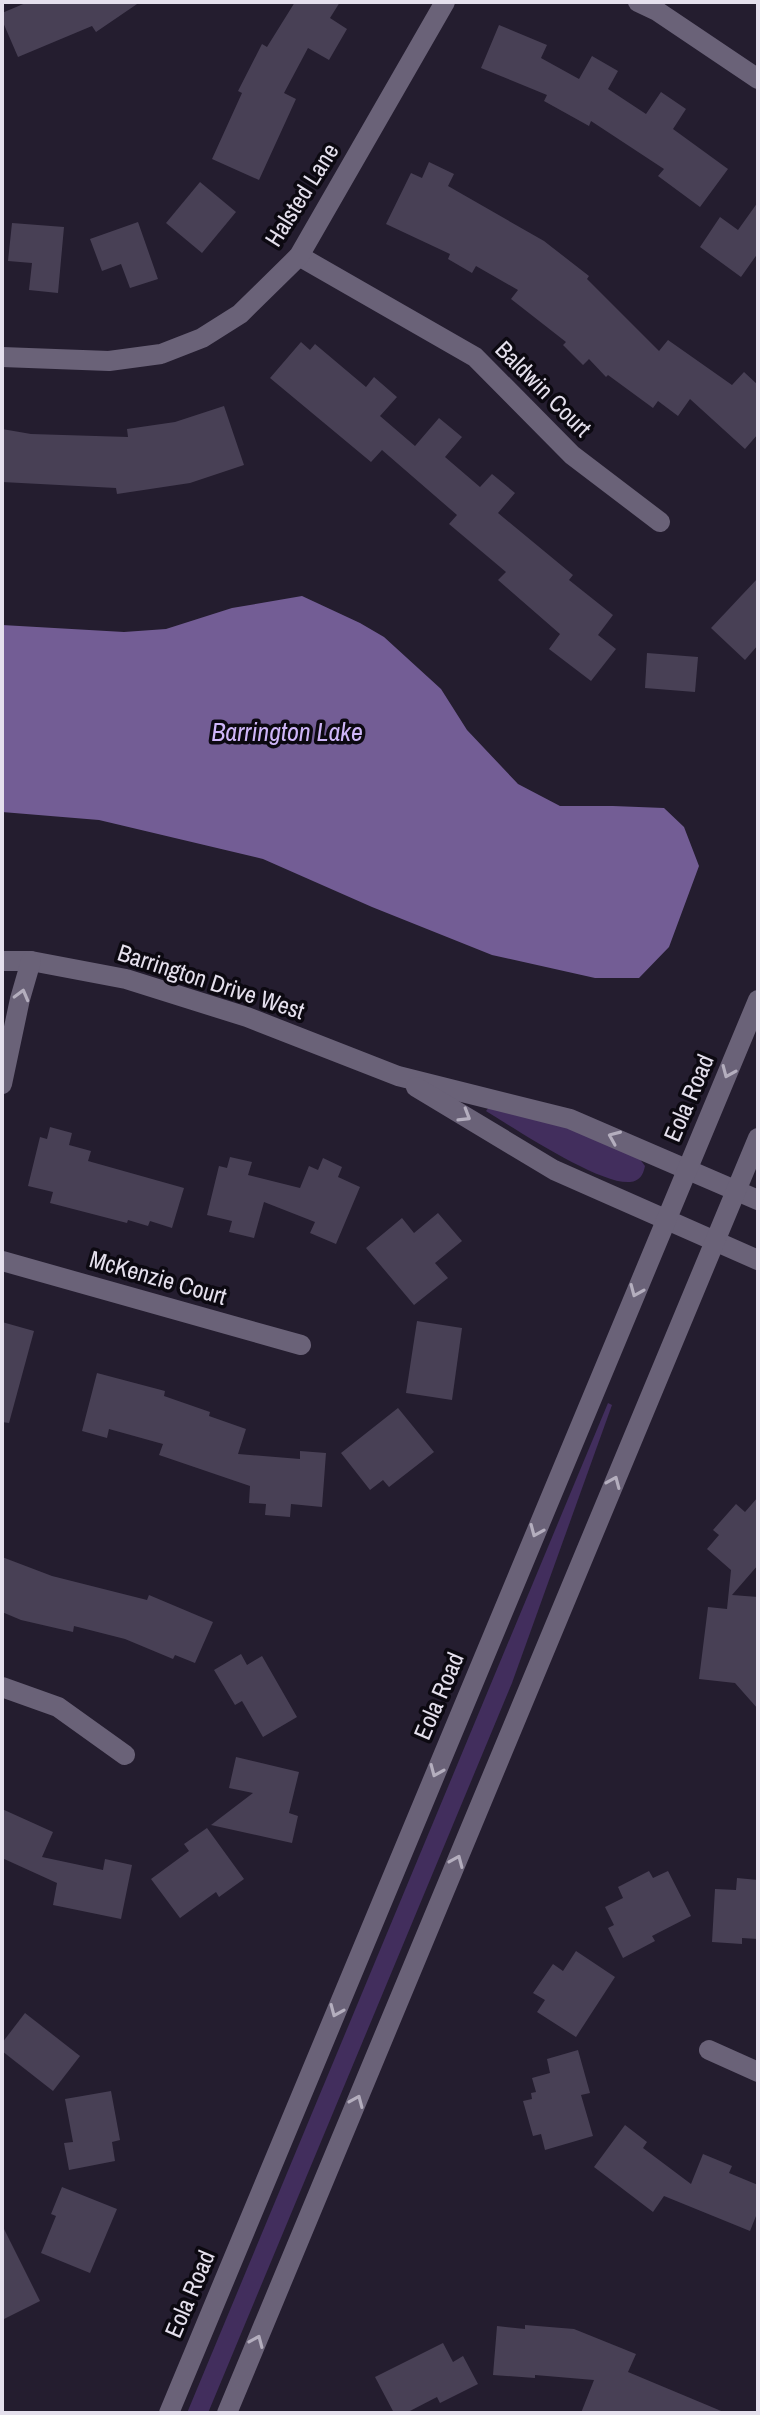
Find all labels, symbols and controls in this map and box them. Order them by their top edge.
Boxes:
street label: Halsted Lane [257,137,345,252]
street label: Baldwin Court [489,333,599,444]
water label: Barrington Lake [211,714,363,749]
street label: Barrington Drive West [114,936,309,1026]
one-way arrow [12,988,29,1002]
street label: Eola Road [655,1049,721,1146]
one-way arrow [721,1064,738,1078]
one-way arrow [456,1106,471,1122]
one-way arrow [608,1131,622,1147]
street label: McKenzie Court [86,1242,231,1312]
one-way arrow [629,1283,645,1297]
one-way arrow [605,1476,621,1491]
one-way arrow [529,1523,545,1537]
street label: Eola Road [405,1647,471,1744]
one-way arrow [429,1763,446,1777]
one-way arrow [447,1855,463,1869]
one-way arrow [329,2003,346,2017]
one-way arrow [347,2095,363,2109]
street label: Eola Road [156,2245,222,2342]
one-way arrow [247,2335,263,2349]

